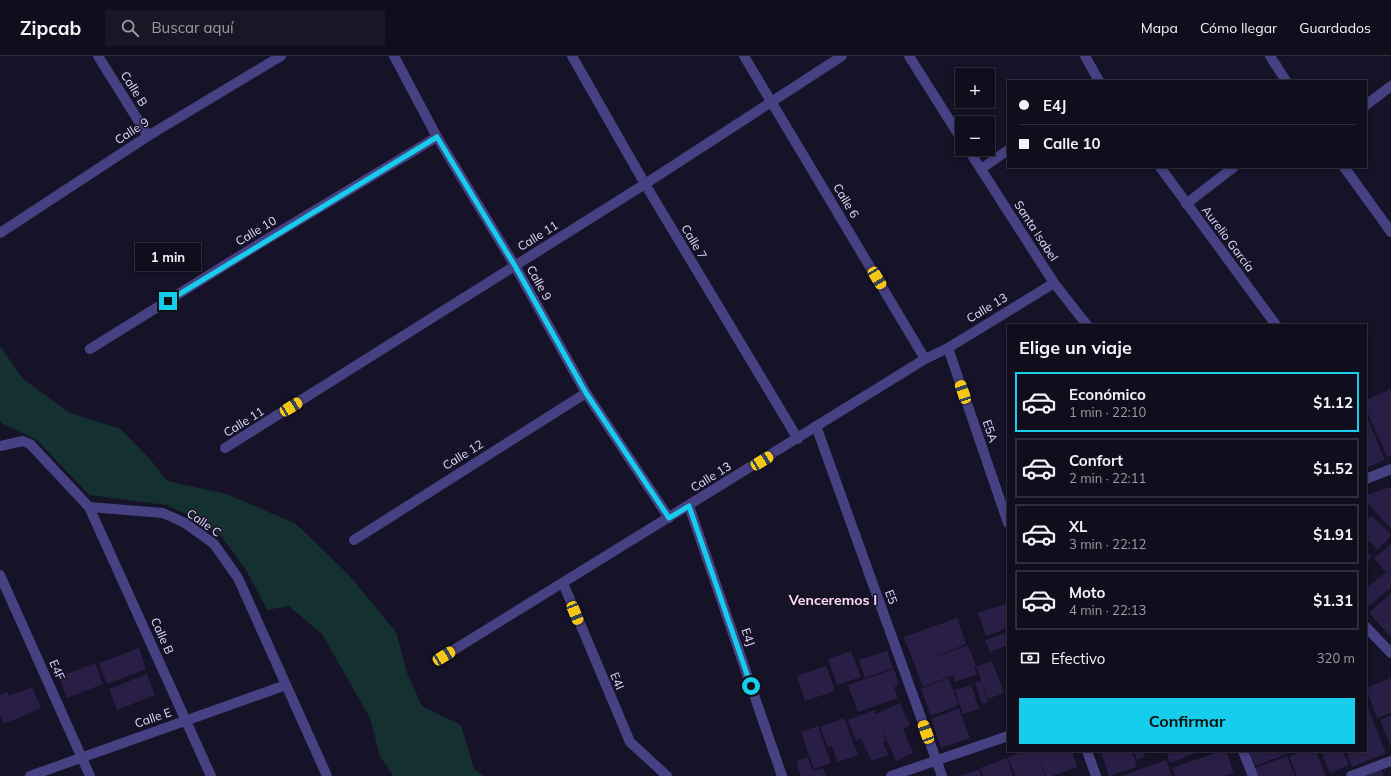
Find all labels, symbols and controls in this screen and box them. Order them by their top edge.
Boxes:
search box [105,10,385,46]
text: Zipcab [20,16,81,40]
icon: search [119,17,141,39]
text: Buscar aquí [151,18,234,37]
text: Mapa [1141,19,1178,37]
text: Cómo llegar [1200,19,1277,37]
text: Guardados [1299,19,1371,37]
street label: Calle B [118,68,151,109]
map controls [955,68,995,156]
button: + [955,68,995,108]
text: E4J [1043,96,1066,115]
street label: Calle 9 [112,114,152,147]
button: − [955,116,995,156]
text: Calle 10 [1043,134,1100,153]
street label: Calle 6 [830,181,863,221]
street label: Santa Isabel [1011,198,1062,264]
street label: Aurelio García [1199,203,1258,275]
street label: Calle 10 [233,213,279,249]
street label: Calle 11 [515,217,561,254]
street label: Calle 7 [678,222,711,262]
callout: 1 min [135,243,201,271]
text: 1 min [151,249,185,265]
street label: Calle 9 [524,263,555,303]
car [866,265,888,291]
street label: Calle 13 [964,290,1010,326]
route end [159,292,177,310]
text: Elige un viaje [1019,336,1132,359]
car [953,379,973,405]
icon: car [1021,384,1057,420]
text: Económico [1069,385,1146,404]
text: $1.12 [1313,393,1353,412]
car [278,396,304,418]
street label: Calle 11 [221,403,267,440]
text: 1 min · 22:10 [1069,404,1146,420]
street label: E5A [980,417,1001,444]
street label: Calle 12 [440,436,486,473]
car [749,450,775,472]
icon: car [1021,450,1057,486]
text: Confort [1069,451,1123,470]
street label: Calle 13 [688,458,734,495]
text: $1.52 [1313,459,1353,478]
text: 2 min · 22:11 [1069,470,1146,486]
street label: Calle C [184,505,224,540]
icon: car [1021,516,1057,552]
text: XL [1069,517,1087,536]
text: $1.91 [1313,525,1353,544]
text: 3 min · 22:12 [1069,536,1146,552]
icon: car [1021,582,1057,618]
text: Moto [1069,583,1105,602]
street label: E5 [882,588,901,606]
district label: Venceremos I [788,591,877,609]
text: $1.31 [1313,591,1353,610]
car [565,600,585,626]
text: 4 min · 22:13 [1069,602,1146,618]
street label: Calle B [148,615,177,657]
street label: E4J [738,626,759,648]
car [431,645,457,667]
icon: cash [1019,647,1041,669]
text: Efectivo [1051,649,1105,668]
text: 320 m [1317,650,1355,666]
street label: E4F [46,657,69,683]
street label: E4I [607,670,628,692]
route start [742,677,760,695]
button: Confirmar [1019,698,1355,744]
street label: Calle E [133,704,173,731]
car [916,719,936,745]

